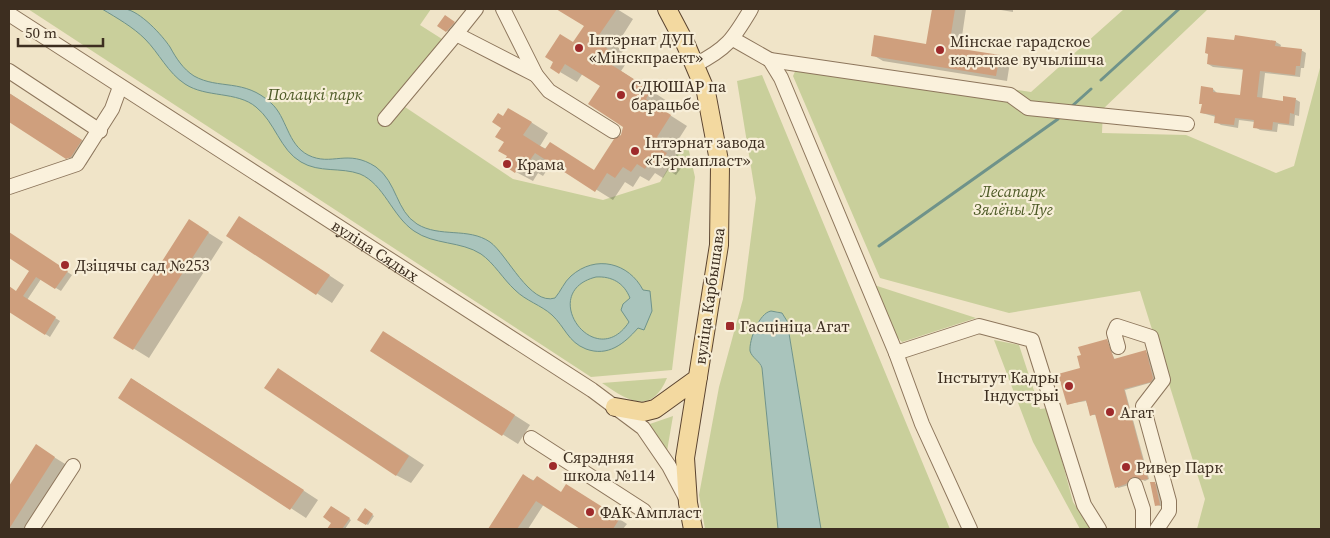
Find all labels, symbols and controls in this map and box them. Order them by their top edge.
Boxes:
scale bar [18,15,102,47]
text: 50 m [25,22,57,43]
place label: Інтэрнат ДУП «Мінскпраект» [589,28,703,68]
place label: Мінскае гарадское кадэцкае вучылішча [950,30,1105,70]
marker: Інтэрнат ДУП «Мінскпраект» [573,42,585,54]
marker: Мінскае гарадское кадэцкае вучылішча [934,44,946,56]
place label: СДЮШАР па барацьбе [631,75,727,115]
park label: Полацкі парк [267,83,363,105]
marker: СДЮШАР па барацьбе [615,89,627,101]
place label: Інтэрнат завода «Тэрмапласт» [645,131,766,171]
marker: Інтэрнат завода «Тэрмапласт» [629,145,641,157]
place label: Крама [517,153,565,175]
marker: Крама [501,158,513,170]
park label: Лесапарк Зялёны Луг [973,180,1053,220]
street label: вуліца Сядых [328,214,424,287]
street label: вуліца Карбышава [689,225,730,366]
place label: Дзіцячы сад №253 [75,254,210,276]
marker: Дзіцячы сад №253 [59,259,71,271]
place label: Гасцініца Агат [740,315,850,337]
marker: Гасцініца Агат [724,320,736,332]
place label: Інстытут Кадры Індустрыі [937,366,1059,406]
marker: Інстытут Кадры Індустрыі [1063,380,1075,392]
place label: Агат [1120,401,1155,423]
marker: Агат [1104,406,1116,418]
place label: Сярэдняя школа №114 [563,446,655,486]
place label: Ривер Парк [1136,456,1223,478]
marker: Сярэдняя школа №114 [547,460,559,472]
marker: Ривер Парк [1120,461,1132,473]
place label: ФАК Ампласт [600,501,702,523]
marker: ФАК Ампласт [584,506,596,518]

